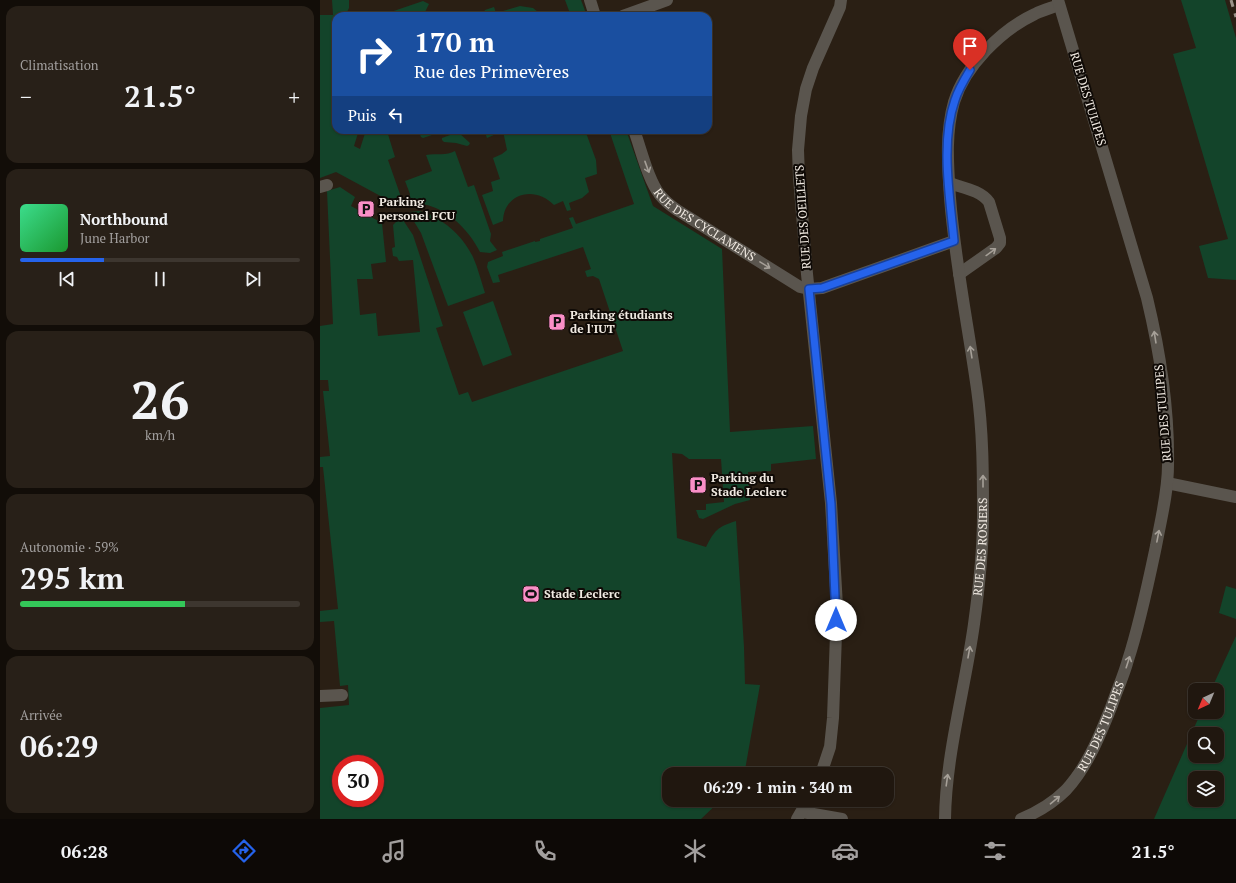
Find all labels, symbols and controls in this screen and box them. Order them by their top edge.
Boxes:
text: 170 m [414,23,495,60]
icon: right [348,28,400,80]
pin [953,29,987,70]
icon: arrive [959,35,981,57]
street label: RUE DES TULIPES [1067,50,1110,148]
text: Climatisation [20,56,99,74]
text: Rue des Primevères [414,59,569,83]
text: 21.5° [124,76,196,116]
text: − [20,82,32,111]
text: + [288,82,300,111]
icon: left [385,104,407,126]
text: Puis [348,105,377,125]
one-way arrow [644,160,652,172]
street label: RUE DES OEILLETS [791,164,814,270]
street label: RUE DES CYCLAMENS [651,185,759,264]
place label: Parking personel FCU [379,194,456,223]
parking icon: Parking personel FCU [356,199,376,219]
text: Northbound [80,209,168,229]
text: June Harbor [80,229,150,247]
one-way arrow [986,248,997,256]
one-way arrow [759,261,770,269]
icon: previous [56,268,78,290]
icon: pause [149,268,171,290]
icon: next [242,268,264,290]
place label: Parking étudiants de l'IUT [570,307,673,336]
parking icon: Parking étudiants de l'IUT [547,312,567,332]
one-way arrow [1151,331,1159,344]
one-way arrow [967,346,975,359]
street label: RUE DES TULIPES [1151,364,1174,462]
text: 26 [131,365,189,434]
text: km/h [145,426,175,444]
place label: Parking du Stade Leclerc [711,470,787,499]
parking icon: Parking du Stade Leclerc [688,475,708,495]
one-way arrow [979,475,987,488]
street label: RUE DES ROSIERS [970,498,990,597]
one-way arrow [1154,530,1162,543]
text: Autonomie · 59% [20,538,119,556]
text: 295 km [20,558,124,598]
sports icon: Stade Leclerc [521,584,541,604]
place label: Stade Leclerc [544,586,620,601]
position arrow [815,599,857,641]
one-way arrow [966,646,974,659]
one-way arrow [1124,656,1132,668]
street label: RUE DES TULIPES [1074,679,1127,774]
north arrow [1188,683,1224,719]
map controls [1188,683,1224,807]
text: Arrivée [20,706,62,724]
text: 06:29 [20,726,98,766]
button: search [1188,727,1224,763]
speed limit sign: 30 [332,755,384,807]
button: layers [1188,771,1224,807]
one-way arrow [943,774,951,787]
text: 06:29 · 1 min · 340 m [704,777,852,797]
one-way arrow [1049,795,1060,804]
icon: directions [230,837,258,865]
icon: music [380,837,408,865]
icon: phone [531,837,559,865]
icon: climate [681,837,709,865]
icon: car [831,837,859,865]
icon: filters [981,837,1009,865]
text: 06:28 [61,839,108,863]
text: 21.5° [1132,839,1175,863]

